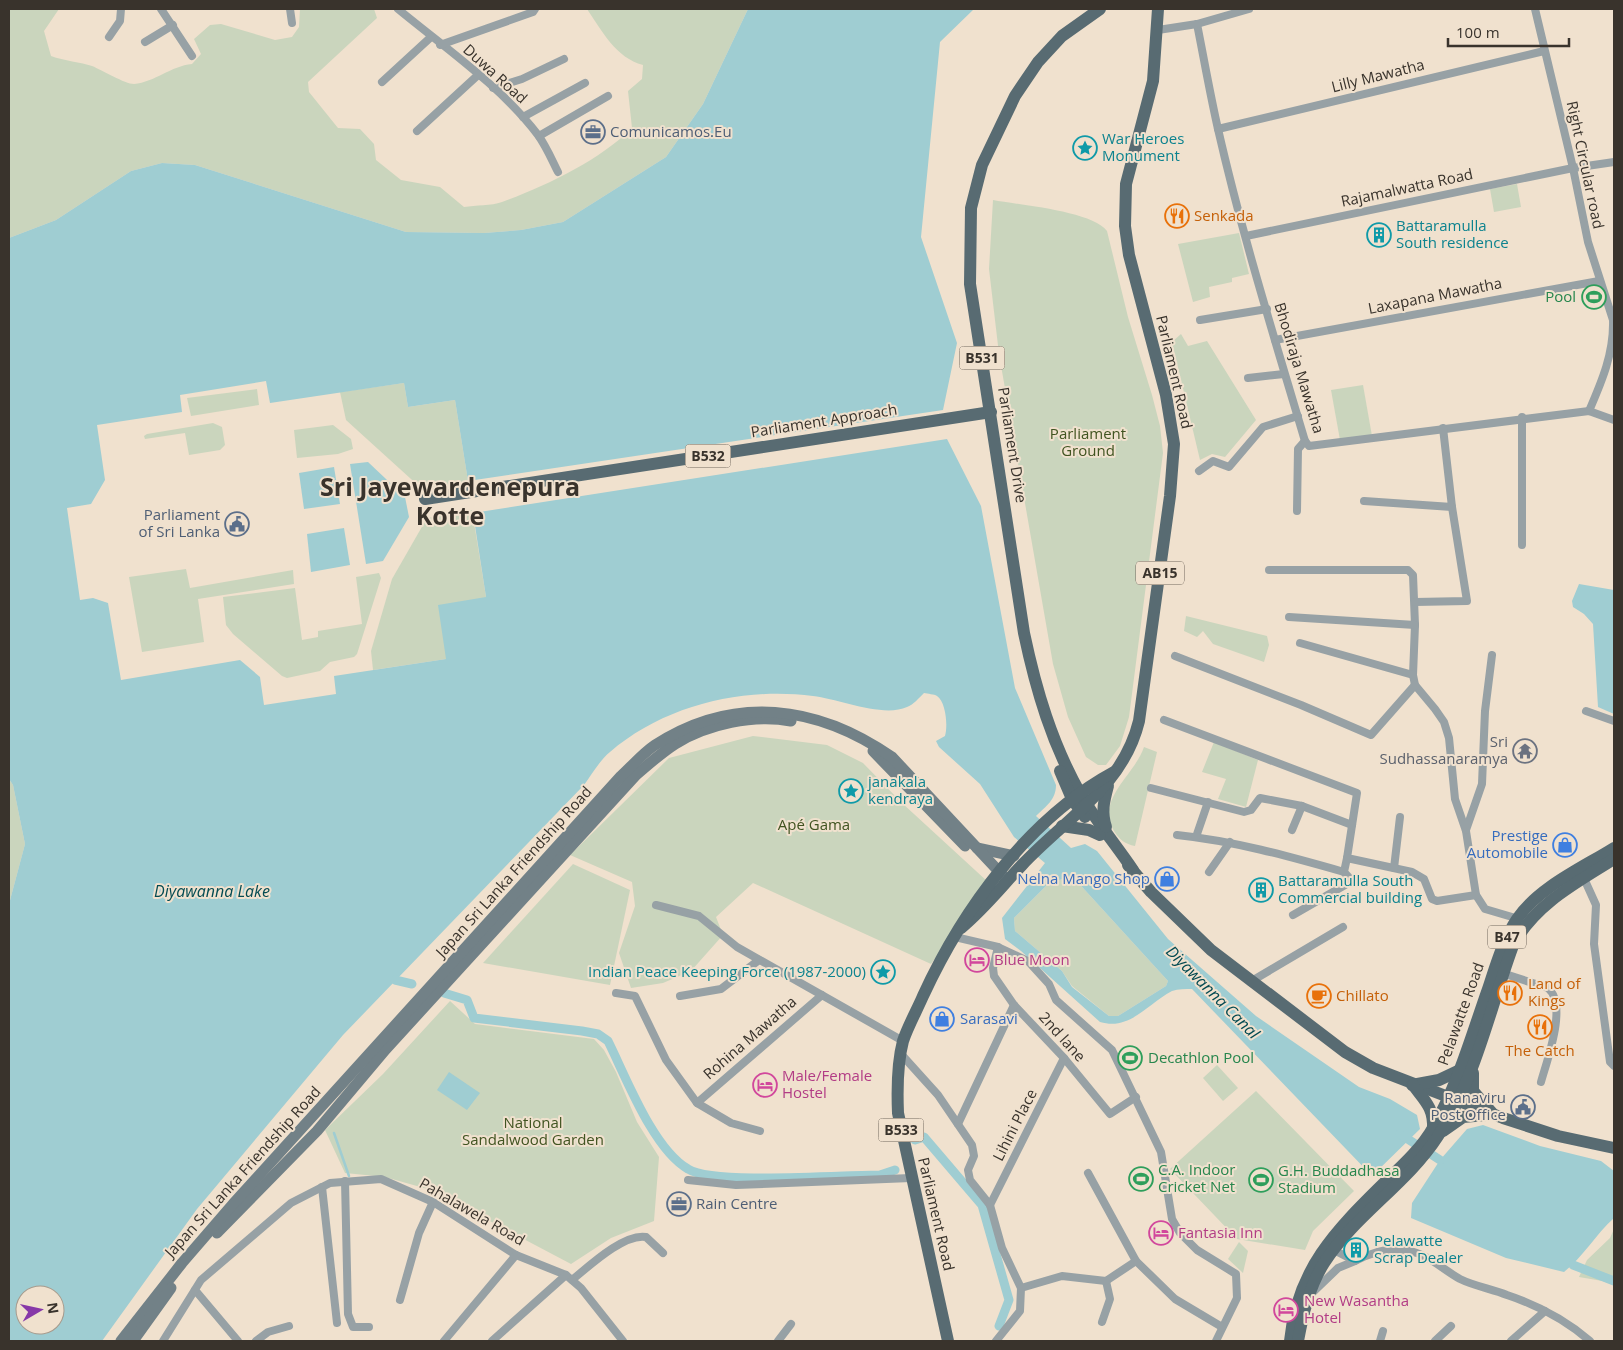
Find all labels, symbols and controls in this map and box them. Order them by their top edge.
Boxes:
scale bar [1448,15,1569,47]
text: 100 m [1456,22,1500,42]
street label: Duwa Road [459,39,532,107]
street label: Lilly Mawatha [1329,54,1426,96]
street label: Right Circular road [1563,99,1609,231]
office icon: Comunicamos.Eu [580,119,606,145]
place label: Comunicamos.Eu [610,121,732,141]
place label: War Heroes Monument [1102,128,1184,165]
place icon: War Heroes Monument [1072,135,1098,161]
street label: Rajamalwatta Road [1339,163,1475,211]
restaurant icon: Senkada [1164,203,1190,229]
place label: Senkada [1194,205,1254,225]
place label: Battaramulla South residence [1396,215,1509,252]
building icon: Battaramulla South residence [1366,222,1392,248]
street label: Laxapana Mawatha [1366,272,1503,318]
sports icon: Pool [1581,284,1607,310]
place label: Pool [1545,286,1576,306]
street label: Bhodiraja Mawatha [1271,300,1329,436]
street label: Parliament Road [1152,313,1198,431]
road number: B531 [960,346,1004,369]
street label: Parliament Drive [994,386,1032,504]
street label: Parliament Approach [749,399,898,441]
park label: Parliament Ground [1050,423,1126,460]
road number: B532 [686,444,730,468]
district label: Sri Jayewardenepura Kotte [320,469,580,532]
place label: Parliament of Sri Lanka [138,504,220,541]
public building icon: Parliament of Sri Lanka [224,511,250,537]
road number: AB15 [1136,562,1184,584]
place label: Sri Sudhassanaramya [1379,731,1508,768]
temple icon: Sri Sudhassanaramya [1512,738,1538,764]
place label: janakala kendraya [867,771,933,808]
place icon: janakala kendraya [838,778,864,804]
street label: Japan Sri Lanka Friendship Road [430,781,596,963]
park label: Apé Gama [778,814,850,834]
place label: Prestige Automobile [1467,825,1548,862]
shop icon: Prestige Automobile [1552,832,1578,858]
shop icon: Nelna Mango Shop [1154,866,1180,892]
place label: Nelna Mango Shop [1017,868,1150,888]
place label: Battaramulla South Commercial building [1278,870,1422,907]
building icon: Battaramulla South Commercial building [1248,877,1274,903]
water label: Diyawanna Lake [154,880,270,902]
road number: B47 [1488,926,1526,949]
water label: Diyawanna Canal [1161,940,1265,1044]
hotel icon: Blue Moon [964,947,990,973]
place label: Blue Moon [994,949,1070,969]
place icon: Indian Peace Keeping Force (1987-2000) [870,959,896,985]
street label: Pelawatte Road [1432,959,1488,1068]
place label: Indian Peace Keeping Force (1987-2000) [588,961,866,981]
place label: Land of Kings [1528,973,1581,1010]
restaurant icon: Land of Kings [1497,980,1523,1006]
cafe icon: Chillato [1306,983,1332,1009]
place label: Chillato [1336,985,1389,1005]
street label: Rohina Mawatha [698,991,800,1083]
shop icon: Sarasavi [929,1006,955,1032]
street label: 2nd lane [1035,1007,1090,1066]
place label: Sarasavi [960,1008,1018,1028]
restaurant icon: The Catch [1527,1014,1553,1040]
place label: The Catch [1505,1040,1575,1060]
sports icon: Decathlon Pool [1117,1045,1143,1071]
place label: Decathlon Pool [1148,1047,1254,1067]
place label: Male/Female Hostel [782,1065,872,1102]
hotel icon: Male/Female Hostel [752,1072,778,1098]
street label: Japan Sri Lanka Friendship Road [159,1081,325,1263]
street label: Lihini Place [987,1085,1041,1164]
place label: Ranaviru Post Office [1430,1087,1506,1124]
public building icon: Ranaviru Post Office [1510,1094,1536,1120]
park label: National Sandalwood Garden [462,1112,604,1149]
road number: B533 [878,1118,924,1142]
street label: Parliament Road [914,1155,960,1273]
place label: C.A. Indoor Cricket Net [1158,1159,1235,1196]
place label: G.H. Buddadhasa Stadium [1278,1160,1400,1197]
sports icon: C.A. Indoor Cricket Net [1128,1166,1154,1192]
sports icon: G.H. Buddadhasa Stadium [1248,1167,1274,1193]
street label: Pahalawela Road [416,1173,529,1250]
office icon: Rain Centre [666,1191,692,1217]
place label: Rain Centre [696,1193,777,1213]
hotel icon: Fantasia Inn [1148,1220,1174,1246]
place label: Fantasia Inn [1178,1222,1263,1242]
place label: Pelawatte Scrap Dealer [1374,1230,1463,1267]
building icon: Pelawatte Scrap Dealer [1343,1237,1369,1263]
north arrow [15,1285,65,1335]
place label: New Wasantha Hotel [1304,1290,1409,1327]
hotel icon: New Wasantha Hotel [1273,1297,1299,1323]
text: N [43,1301,64,1315]

